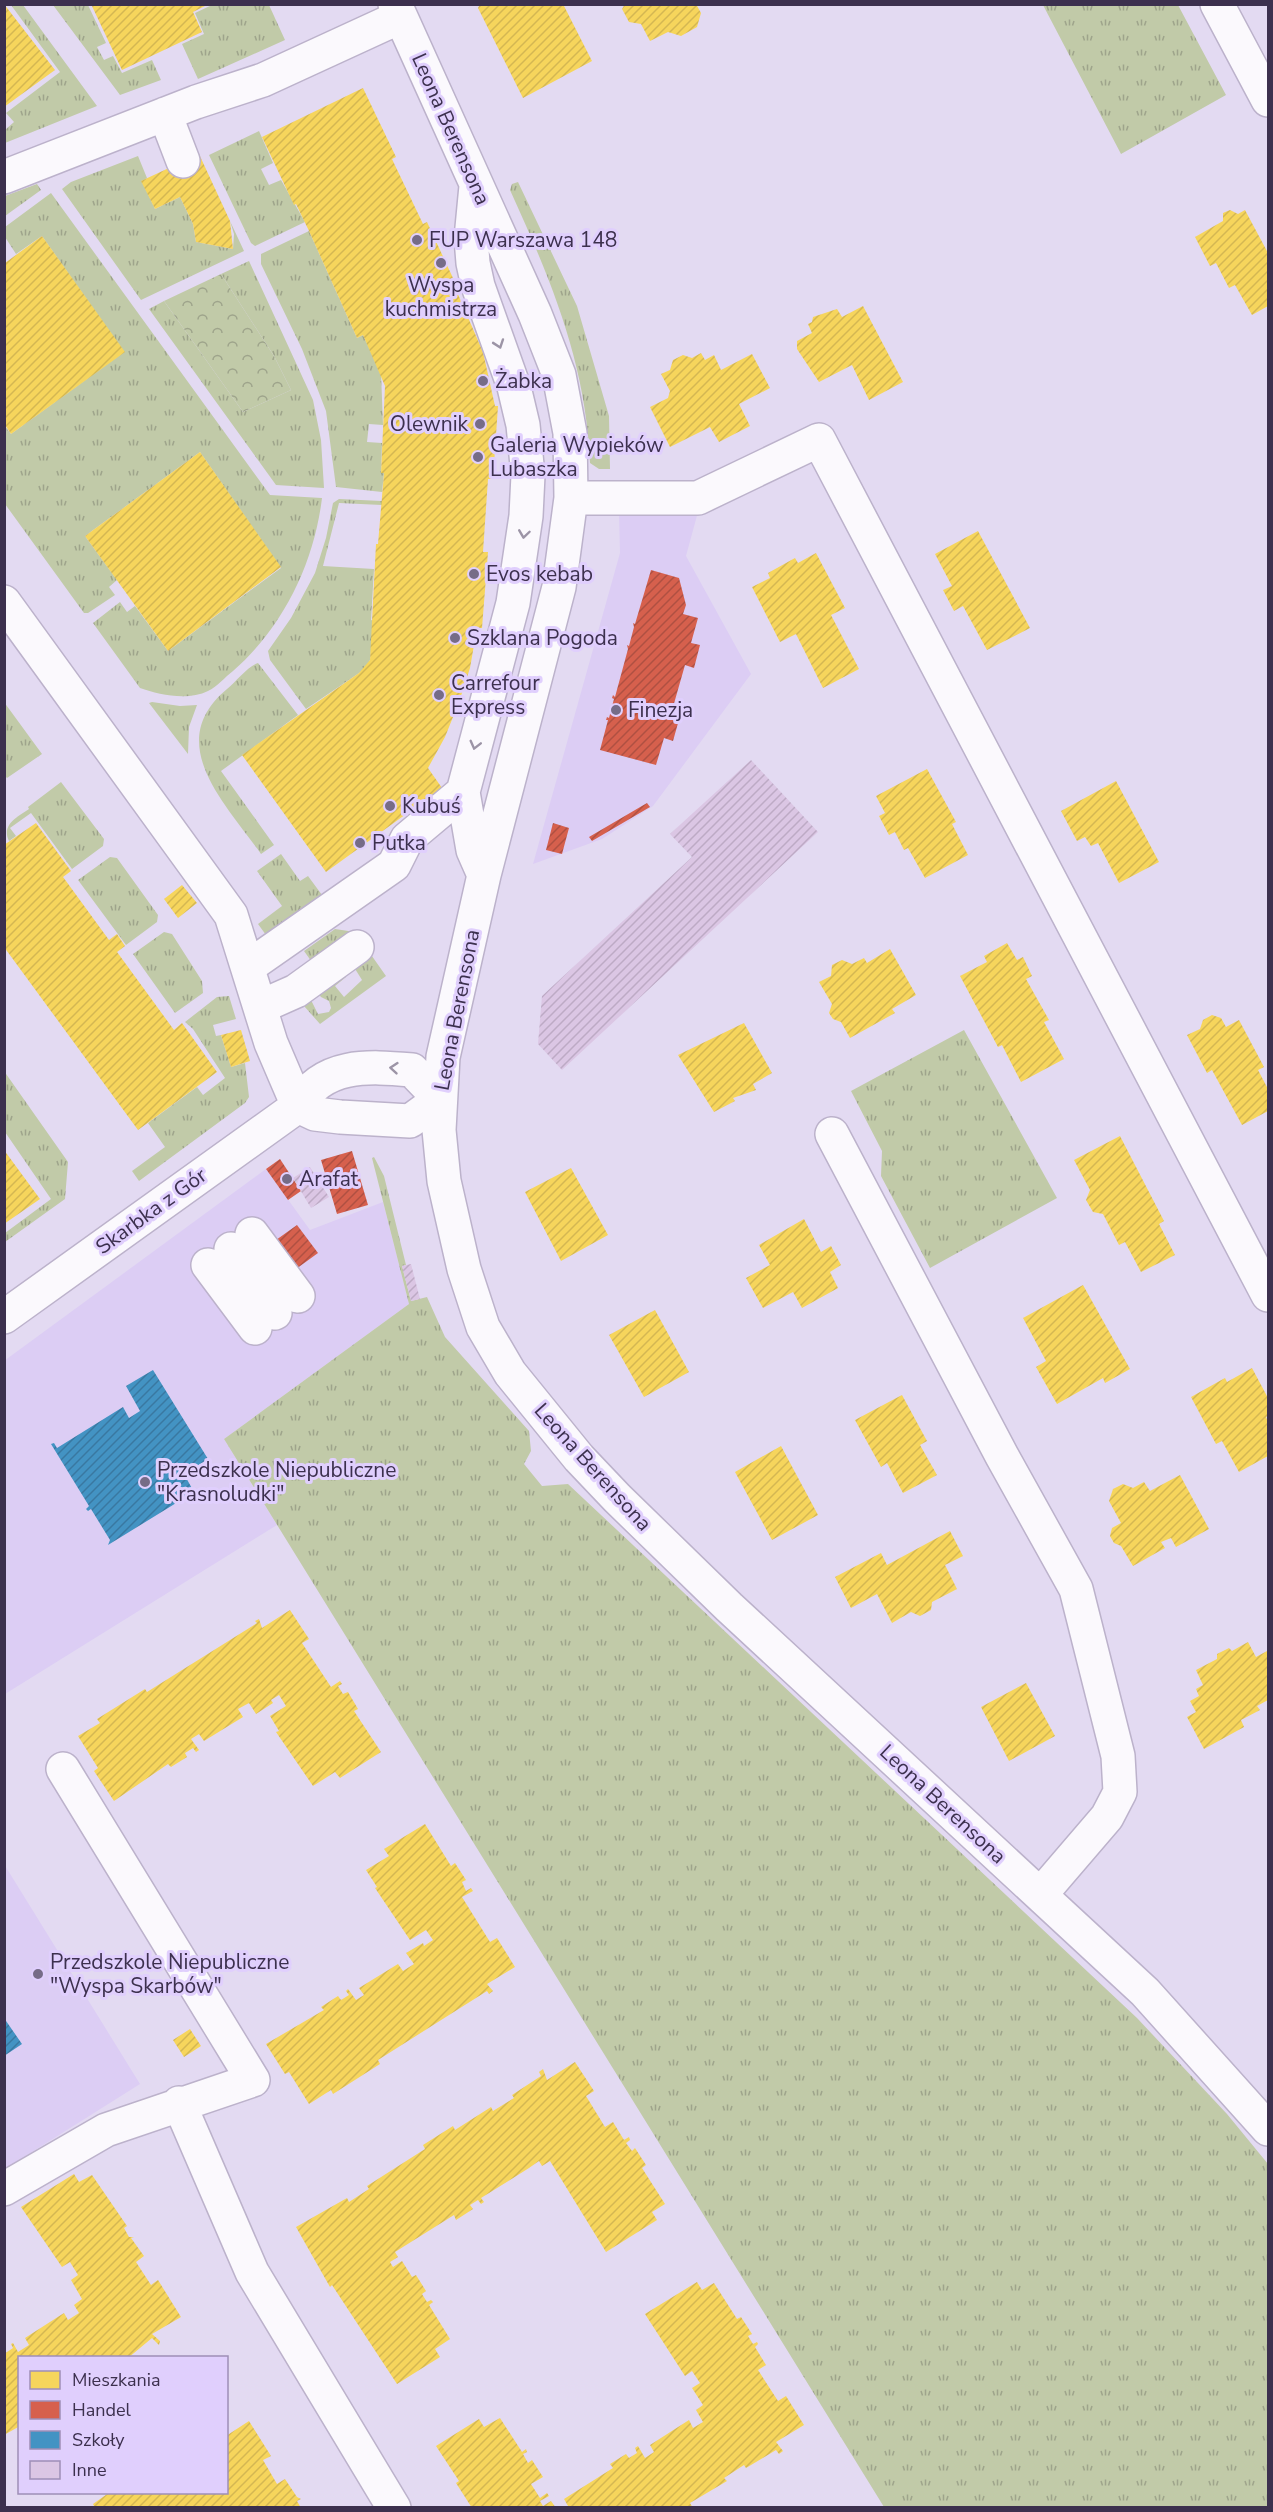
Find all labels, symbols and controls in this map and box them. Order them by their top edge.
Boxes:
street label: Leona Berensona [405,49,497,209]
place label: FUP Warszawa 148 [429,226,617,254]
marker: FUP Warszawa 148 [410,233,424,247]
marker: Wyspa kuchmistrza [434,256,448,270]
place label: Wyspa kuchmistrza [385,271,497,323]
one-way arrow [491,338,504,348]
place label: Żabka [495,367,552,395]
marker: Żabka [476,374,490,388]
place label: Olewnik [390,410,468,438]
marker: Olewnik [473,417,487,431]
place label: Galeria Wypieków Lubaszka [490,431,664,483]
marker: Galeria Wypieków Lubaszka [471,450,485,464]
one-way arrow [518,530,530,539]
place label: Evos kebab [486,560,593,588]
marker: Evos kebab [467,567,481,581]
place label: Szklana Pogoda [467,624,618,652]
marker: Szklana Pogoda [448,631,462,645]
place label: Carrefour Express [451,669,540,721]
marker: Carrefour Express [432,688,446,702]
place label: Finezja [628,696,693,724]
marker: Finezja [609,703,623,717]
one-way arrow [470,739,483,749]
place label: Kubuś [402,792,461,820]
marker: Kubuś [383,799,397,813]
place label: Putka [372,829,426,857]
marker: Putka [353,836,367,850]
street label: Leona Berensona [428,927,486,1093]
one-way arrow [389,1062,398,1075]
street label: Skarbka z Gór [90,1161,212,1261]
place label: Arafat [299,1165,359,1193]
marker: Arafat [280,1172,294,1186]
street label: Leona Berensona [528,1397,658,1537]
place label: Przedszkole Niepubliczne "Krasnoludki" [157,1456,396,1508]
marker: Przedszkole Niepubliczne "Krasnoludki" [138,1475,152,1489]
street label: Leona Berensona [874,1738,1012,1870]
place label: Przedszkole Niepubliczne "Wyspa Skarbów" [50,1948,289,2000]
marker: Przedszkole Niepubliczne "Wyspa Skarbów" [31,1967,45,1981]
legend [18,2356,228,2494]
text: Mieszkania [72,2368,160,2392]
text: Handel [72,2398,132,2422]
text: Szkoły [72,2428,125,2452]
text: Inne [72,2458,107,2482]

